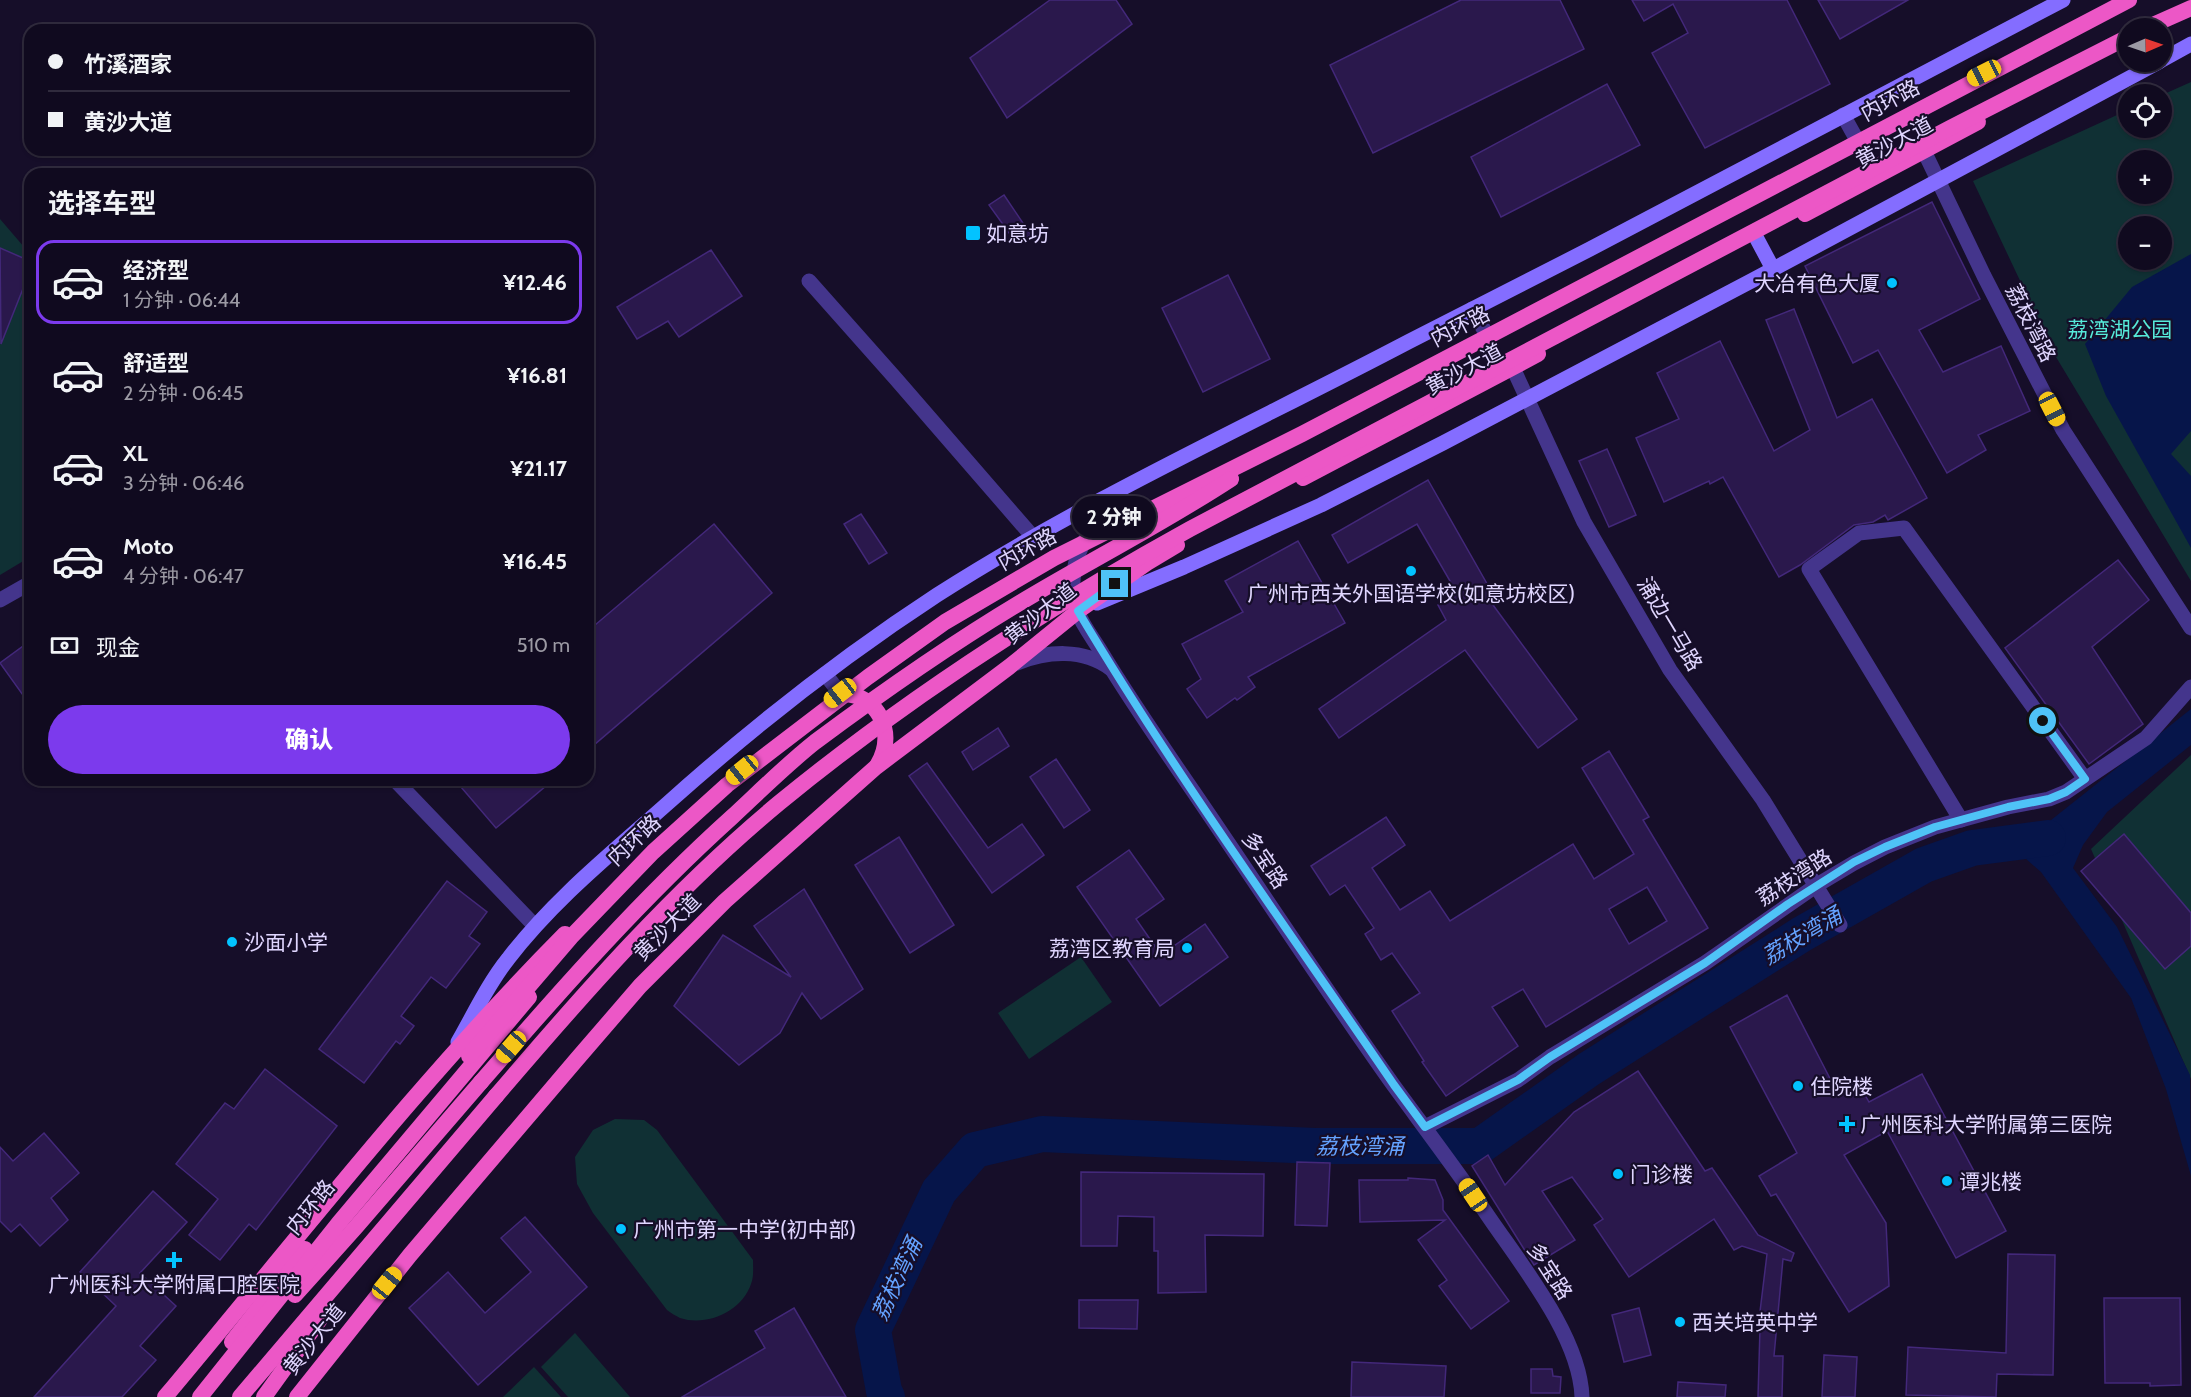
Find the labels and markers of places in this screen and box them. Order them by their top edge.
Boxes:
place label: 如意坊 [986,221,1049,246]
marker: 如意坊 [964,224,982,242]
place label: 大冶有色大厦 [1754,271,1880,296]
marker: 大冶有色大厦 [1885,276,1899,290]
marker: 广州市西关外国语学校(如意坊校区) [1404,564,1418,578]
place label: 广州市西关外国语学校(如意坊校区) [1247,581,1575,606]
place label: 沙面小学 [244,930,328,955]
marker: 沙面小学 [225,935,239,949]
place label: 荔湾区教育局 [1049,936,1175,961]
marker: 荔湾区教育局 [1180,941,1194,955]
place label: 住院楼 [1810,1074,1873,1099]
marker: 住院楼 [1791,1079,1805,1093]
place label: 广州医科大学附属第三医院 [1860,1112,2112,1137]
marker: 广州医科大学附属第三医院 [1838,1115,1856,1133]
place label: 门诊楼 [1630,1162,1693,1187]
marker: 门诊楼 [1611,1167,1625,1181]
place label: 谭兆楼 [1959,1169,2022,1194]
marker: 谭兆楼 [1940,1174,1954,1188]
place label: 广州市第一中学(初中部) [633,1217,856,1242]
marker: 广州市第一中学(初中部) [614,1222,628,1236]
marker: 广州医科大学附属口腔医院 [165,1251,183,1269]
place label: 广州医科大学附属口腔医院 [48,1272,300,1297]
place label: 西关培英中学 [1692,1310,1818,1335]
marker: 西关培英中学 [1673,1315,1687,1329]

